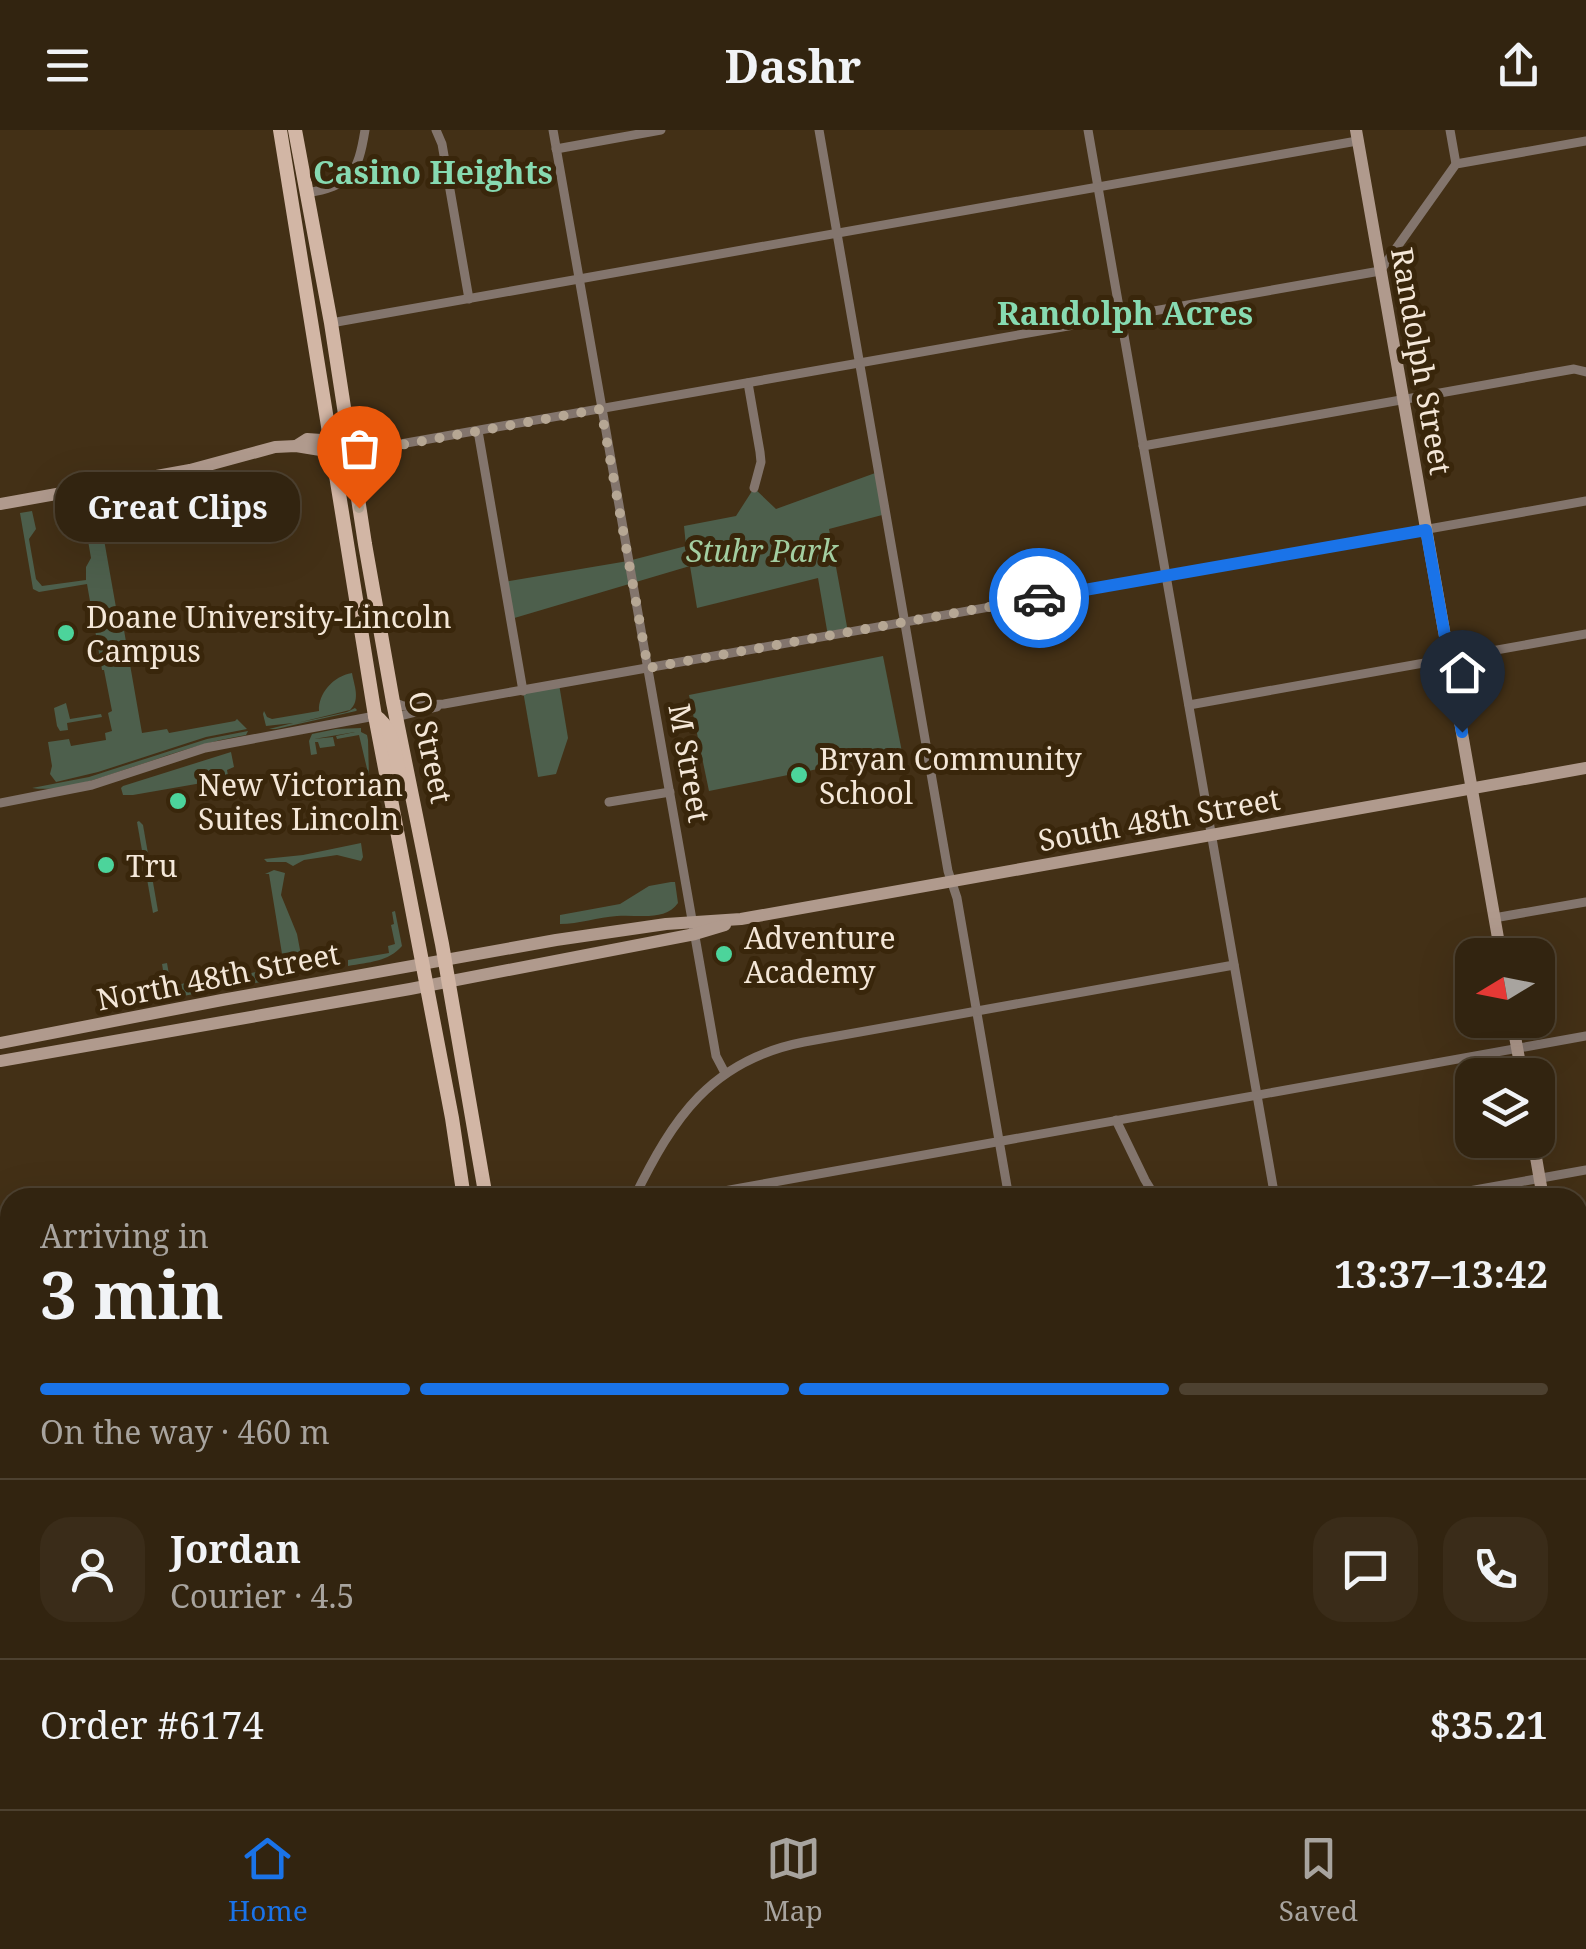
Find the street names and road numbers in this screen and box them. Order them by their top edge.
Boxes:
street label: Randolph Street [1382,244,1462,478]
street label: O Street [399,687,463,807]
street label: M Street [659,701,721,825]
street label: South 48th Street [1035,778,1283,860]
street label: North 48th Street [93,932,343,1020]

